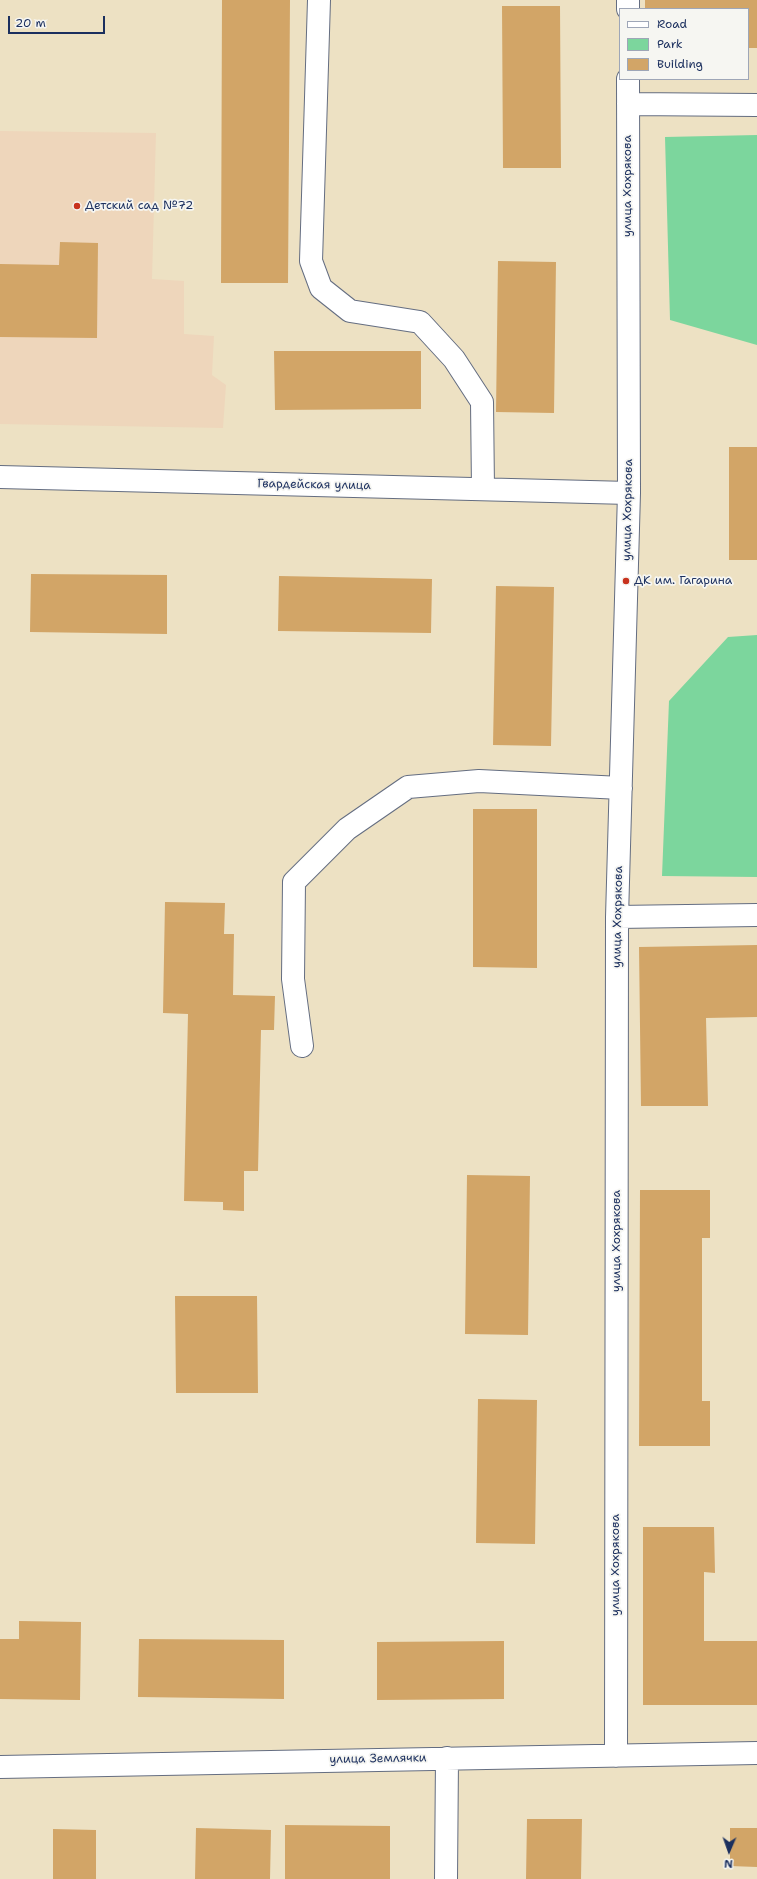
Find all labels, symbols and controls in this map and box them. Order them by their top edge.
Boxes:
scale bar [10,8,107,34]
legend [619,8,749,80]
text: 20 m [15,15,46,31]
text: Road [657,16,687,32]
text: Park [657,36,683,52]
text: Building [657,56,703,72]
street label: улица Хохрякова [621,135,635,237]
place label: Детский сад №72 [85,199,193,213]
marker: Детский сад №72 [72,201,82,211]
street label: улица Хохрякова [620,459,636,561]
street label: Гвардейская улица [257,477,371,493]
place label: ДК им. Гагарина [634,574,732,588]
marker: ДК им. Гагарина [621,576,631,586]
street label: улица Хохрякова [610,866,626,968]
street label: улица Хохрякова [610,1190,624,1292]
street label: улица Хохрякова [609,1514,623,1616]
street label: улица Землячки [329,1751,427,1767]
north arrow [709,1831,749,1871]
text: N [724,1856,733,1871]

